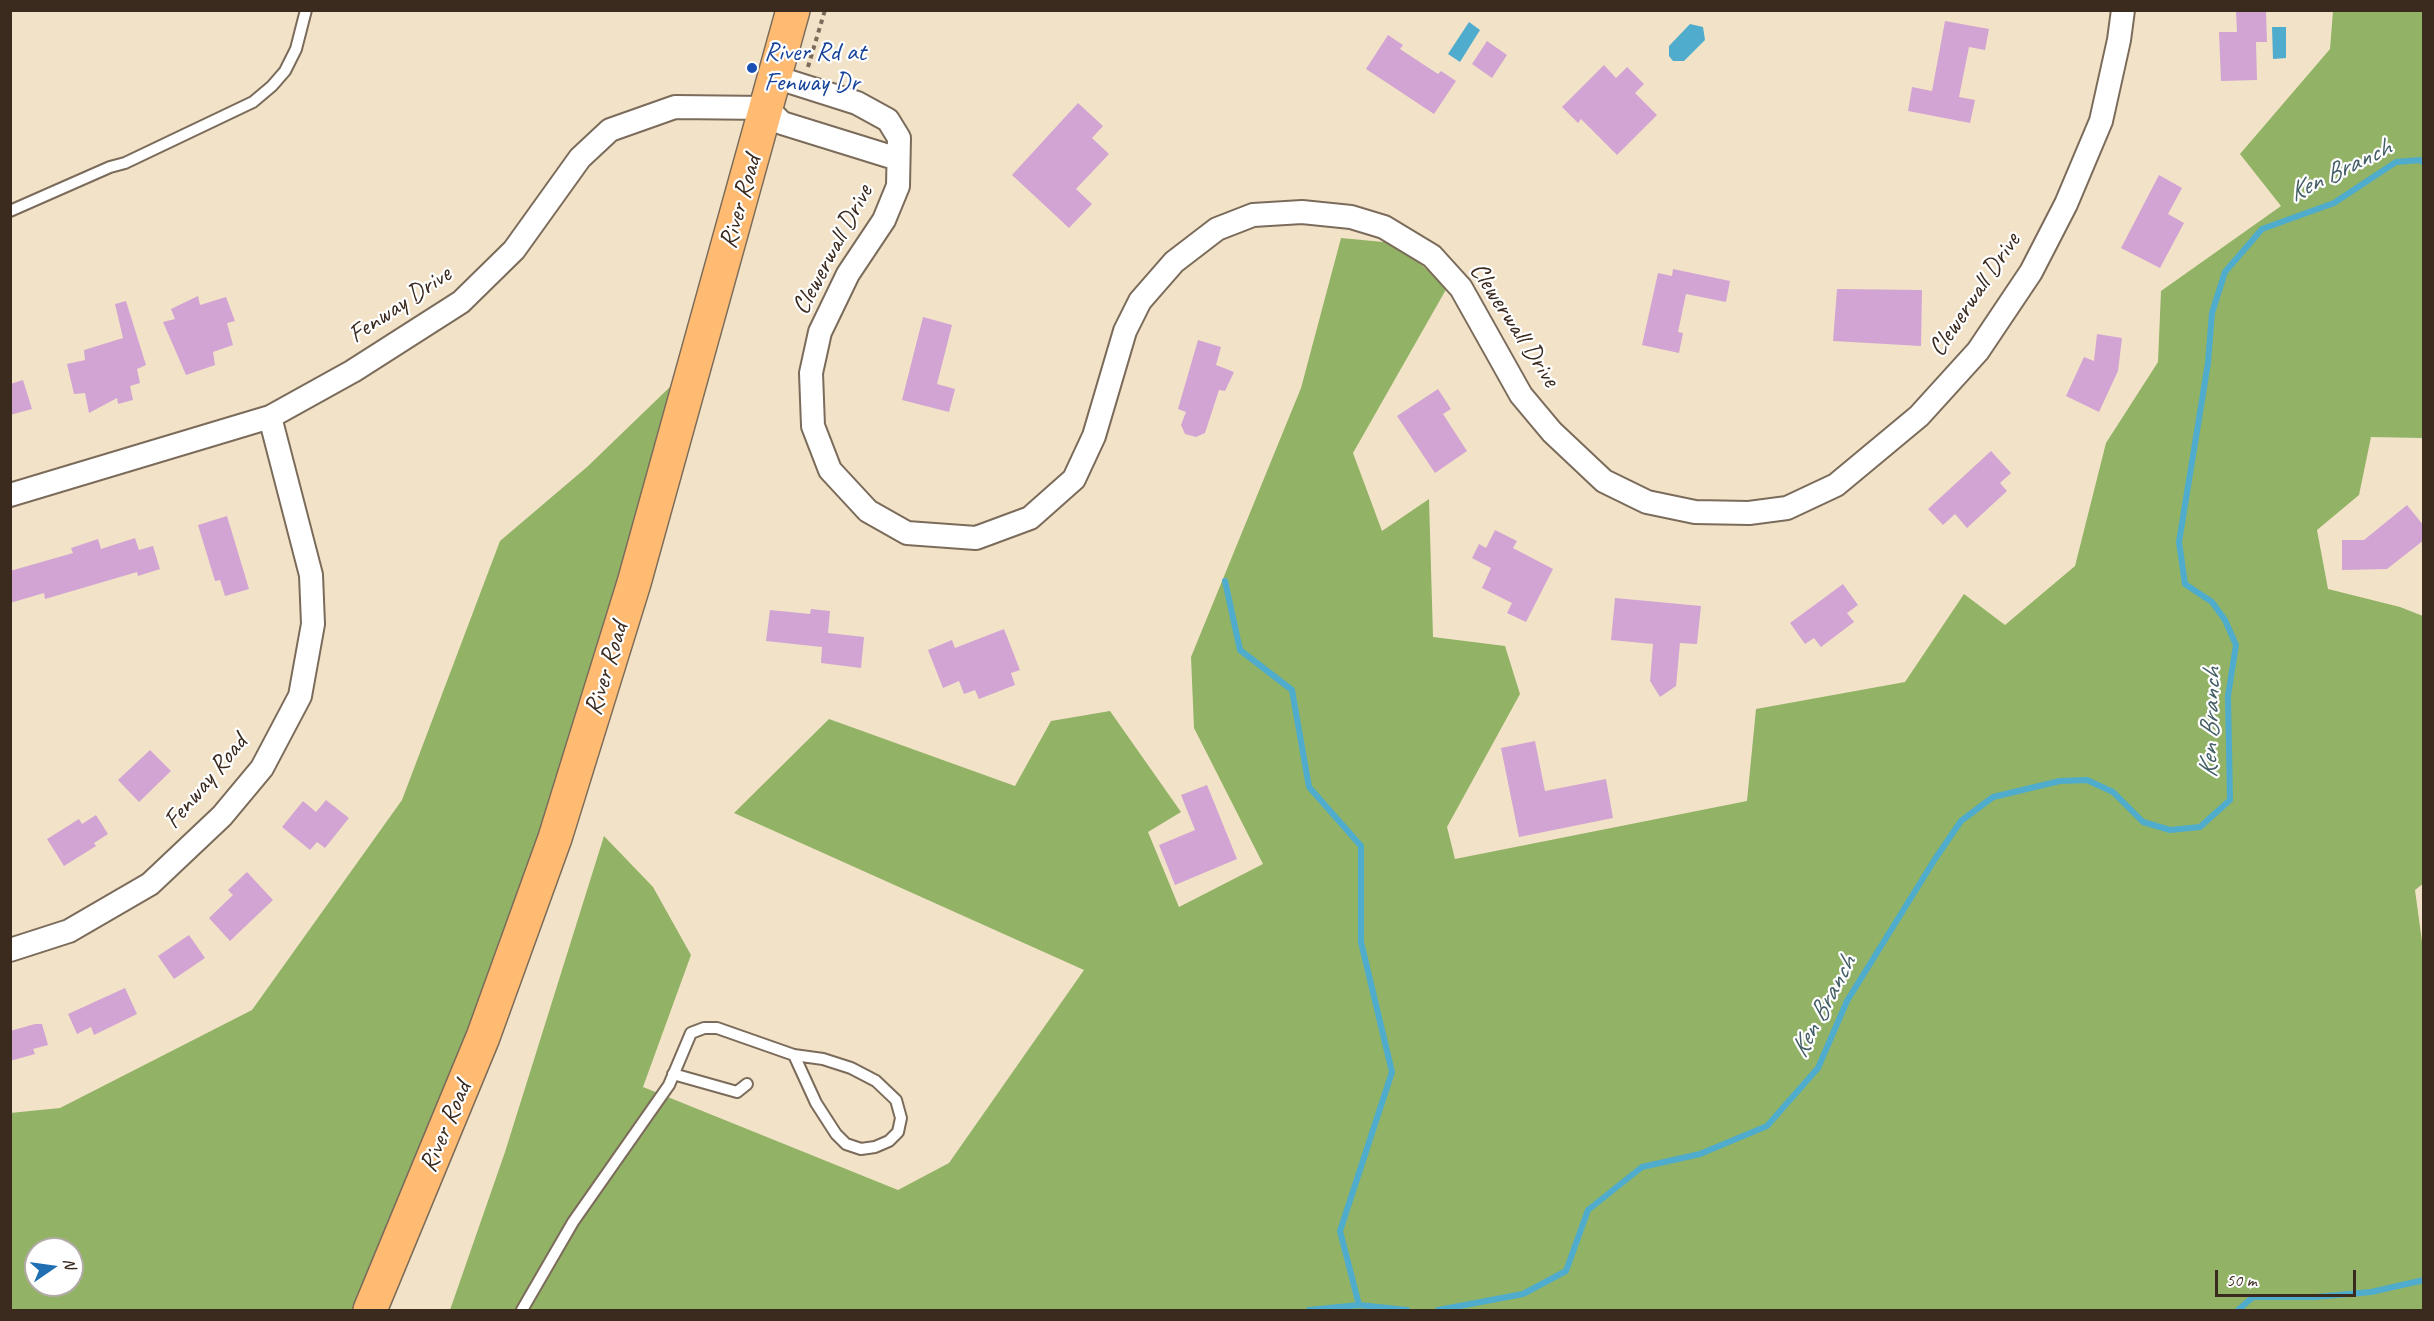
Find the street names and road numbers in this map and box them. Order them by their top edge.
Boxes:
street label: River Road [713,152,769,252]
street label: Clewerwall Drive [786,180,880,320]
street label: Clewerwall Drive [1922,227,2028,363]
street label: Clewerwall Drive [1462,257,1566,393]
street label: Fenway Drive [343,259,457,351]
street label: River Road [578,619,636,719]
street label: Fenway Road [157,728,255,836]
street label: River Road [413,1077,479,1177]

